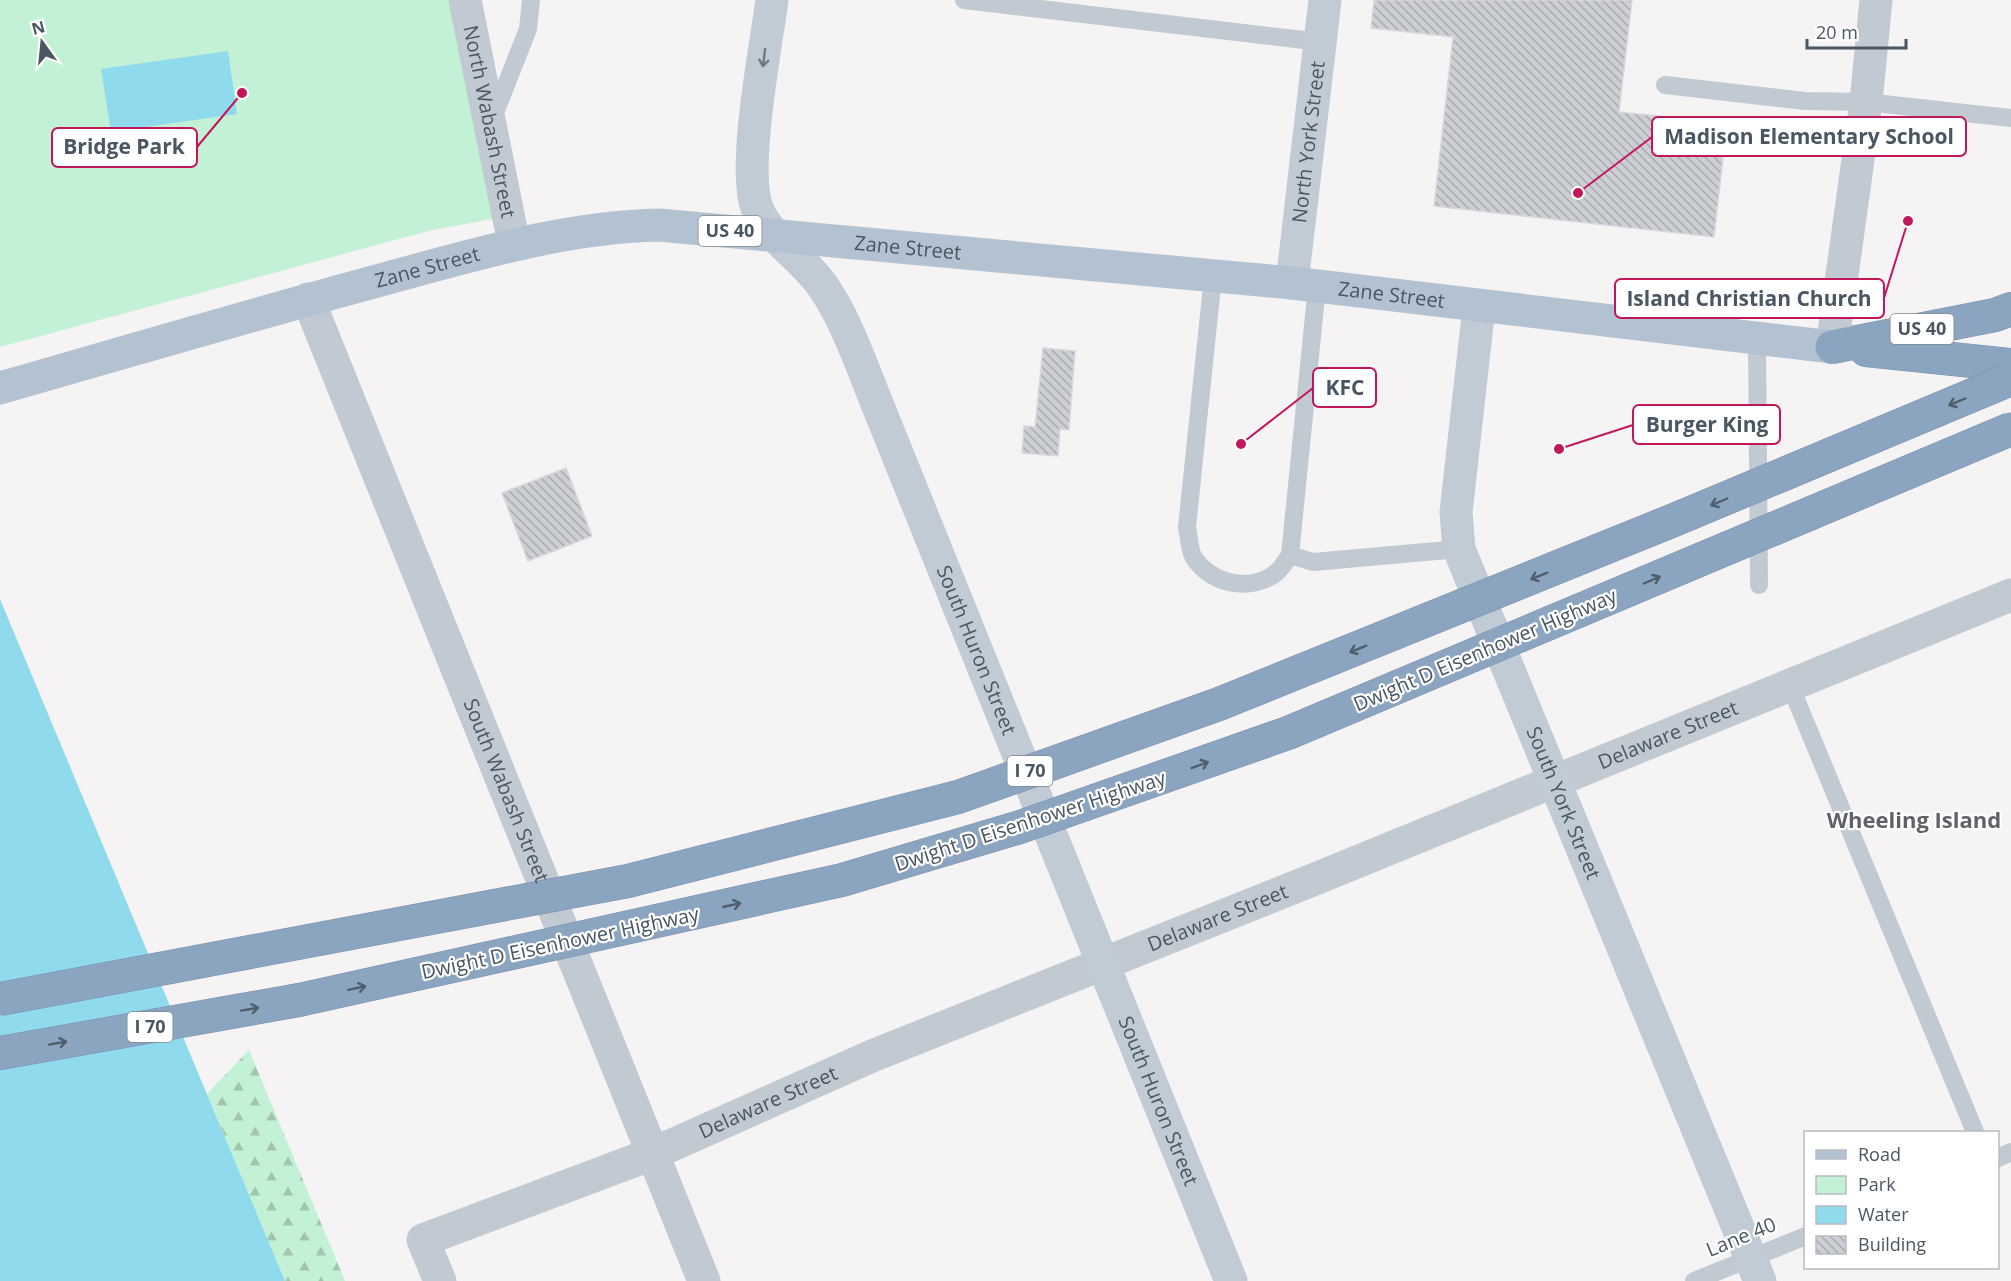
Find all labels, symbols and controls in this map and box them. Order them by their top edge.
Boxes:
north arrow [12,12,72,72]
scale bar [1807,12,1906,50]
text: N [29,15,47,40]
text: 20 m [1816,20,1858,44]
street label: North Wabash Street [457,23,522,220]
one-way arrow [759,48,770,67]
street label: North York Street [1285,59,1331,224]
callout: Madison Elementary School [1652,117,1966,156]
text: Madison Elementary School [1664,122,1954,150]
callout: Bridge Park [52,128,197,167]
text: Bridge Park [63,132,186,160]
road number: US 40 [698,216,762,246]
street label: Zane Street [853,229,962,266]
street label: Zane Street [372,240,482,294]
street label: Zane Street [1337,275,1446,314]
callout: Island Christian Church [1615,279,1884,318]
text: Island Christian Church [1626,284,1872,312]
road number: US 40 [1890,314,1954,344]
callout: KFC [1313,368,1376,407]
text: KFC [1326,373,1364,401]
one-way arrow [1948,397,1967,408]
callout: Burger King [1633,405,1780,444]
text: Burger King [1646,410,1768,438]
one-way arrow [1710,497,1728,508]
street label: South Huron Street [931,561,1023,739]
one-way arrow [1530,571,1548,582]
one-way arrow [1642,574,1661,585]
street label: Dwight D Eisenhower Highway [1349,581,1621,717]
one-way arrow [1349,644,1368,655]
street label: Delaware Street [1594,694,1742,775]
street label: South Wabash Street [458,695,556,886]
street label: South York Street [1520,722,1607,883]
road number: I 70 [1008,756,1052,786]
one-way arrow [1190,759,1209,770]
street label: Dwight D Eisenhower Highway [891,764,1170,877]
district label: Wheeling Island [1827,804,2001,834]
street label: Delaware Street [1143,877,1292,958]
one-way arrow [721,899,741,910]
street label: Dwight D Eisenhower Highway [419,900,702,985]
one-way arrow [347,981,366,993]
one-way arrow [239,1003,259,1014]
road number: I 70 [128,1012,172,1042]
street label: South Huron Street [1112,1012,1205,1189]
one-way arrow [47,1037,67,1048]
street label: Delaware Street [694,1059,841,1145]
legend [1804,1131,1999,1269]
text: Road [1858,1142,1901,1166]
text: Park [1858,1172,1896,1196]
text: Water [1858,1202,1909,1226]
street label: Lane 40 [1702,1210,1780,1263]
text: Building [1858,1232,1926,1256]

